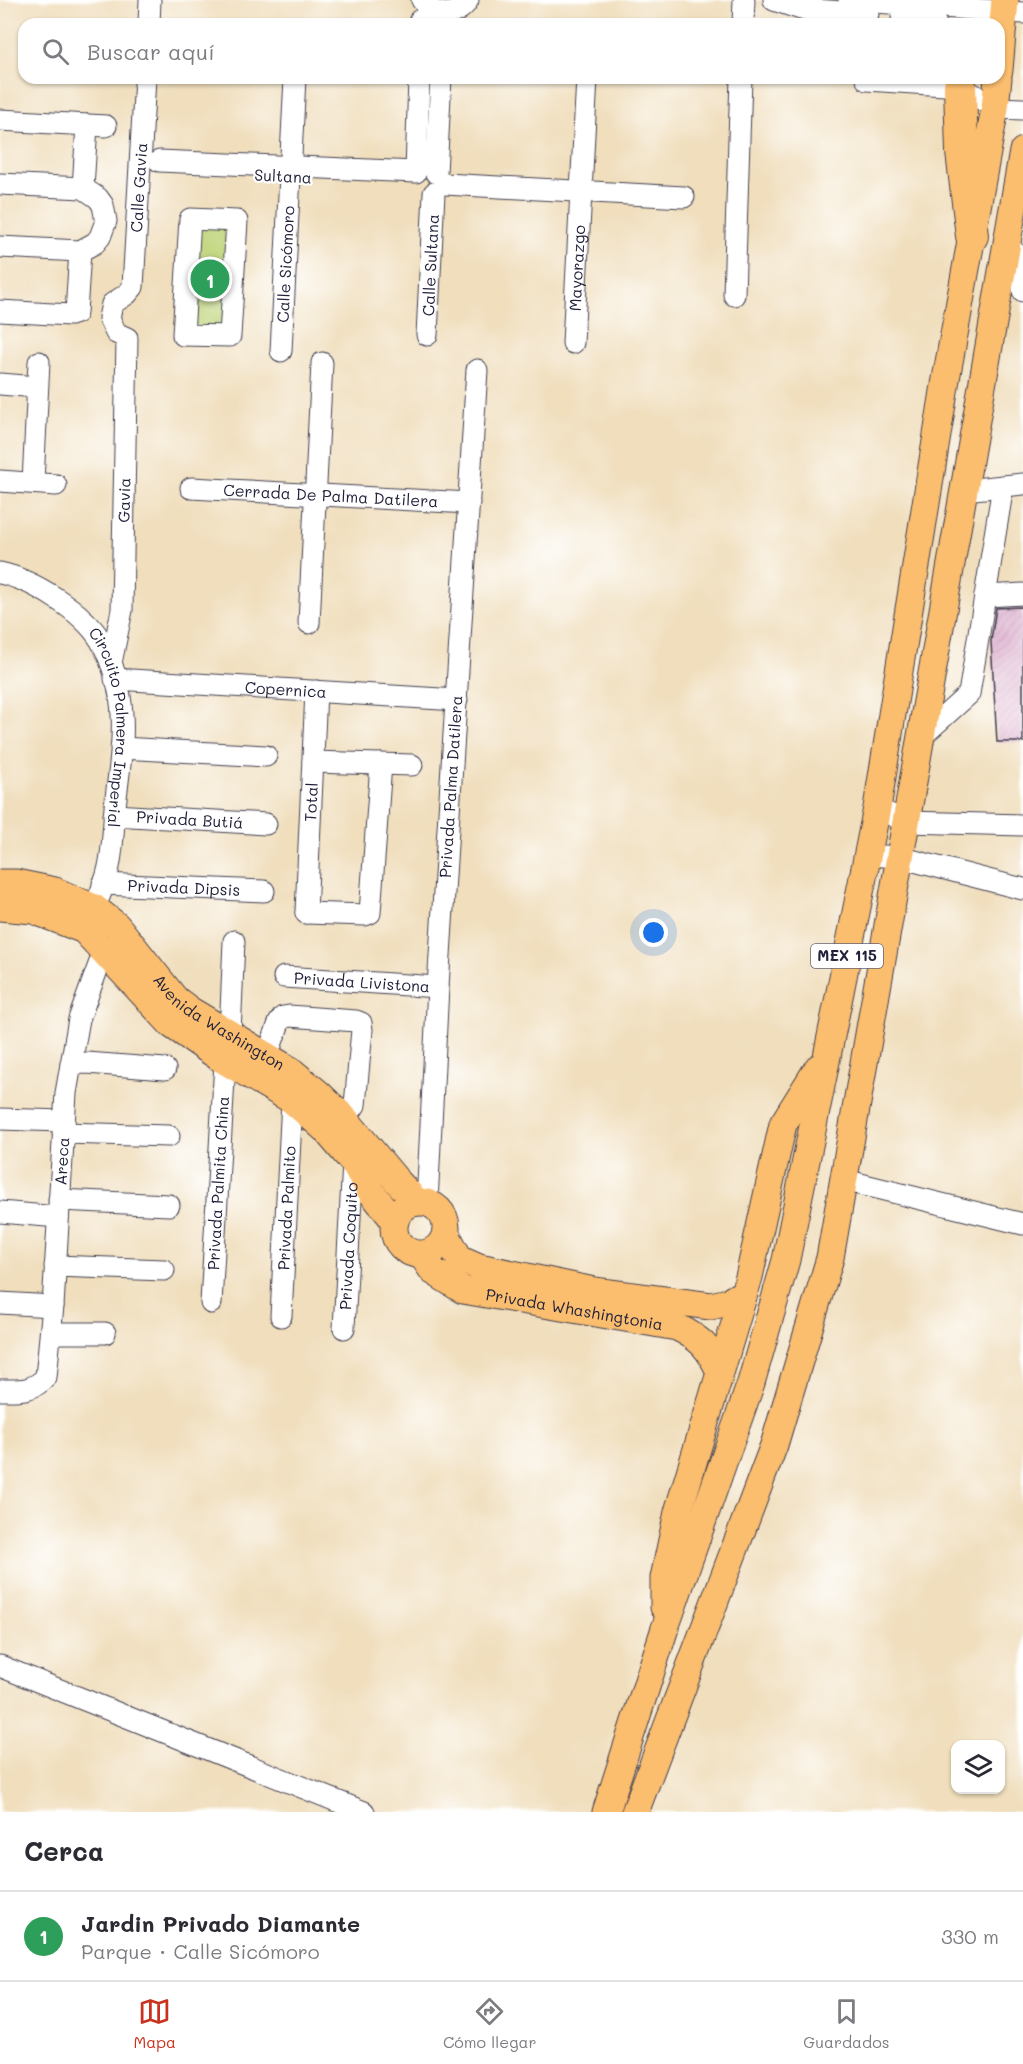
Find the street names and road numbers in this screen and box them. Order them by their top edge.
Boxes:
street label: Calle Gavia [125,142,151,233]
street label: Sultana [254,164,312,187]
street label: Calle Sicómoro [271,205,298,323]
street label: Calle Sultana [417,213,443,317]
street label: Mayorazgo [564,224,589,312]
street label: Gavia [113,477,134,523]
street label: Cerrada De Palma Datilera [223,479,439,511]
street label: Circuito Palmera Imperial [85,622,134,828]
street label: Copernica [244,676,327,702]
street label: Privada Palma Datilera [434,695,466,879]
street label: Total [299,782,322,822]
street label: Privada Butiá [136,805,244,833]
street label: Privada Dipsis [127,874,241,900]
road number: MEX 115 [811,944,883,968]
street label: Privada Livistona [293,967,431,996]
street label: Avenida Washington [149,970,289,1075]
street label: Privada Palmita China [202,1096,233,1271]
street label: Areca [49,1136,73,1186]
street label: Privada Palmito [272,1145,300,1271]
street label: Privada Coquito [334,1182,362,1310]
street label: Privada Whashingtonia [484,1283,665,1334]

